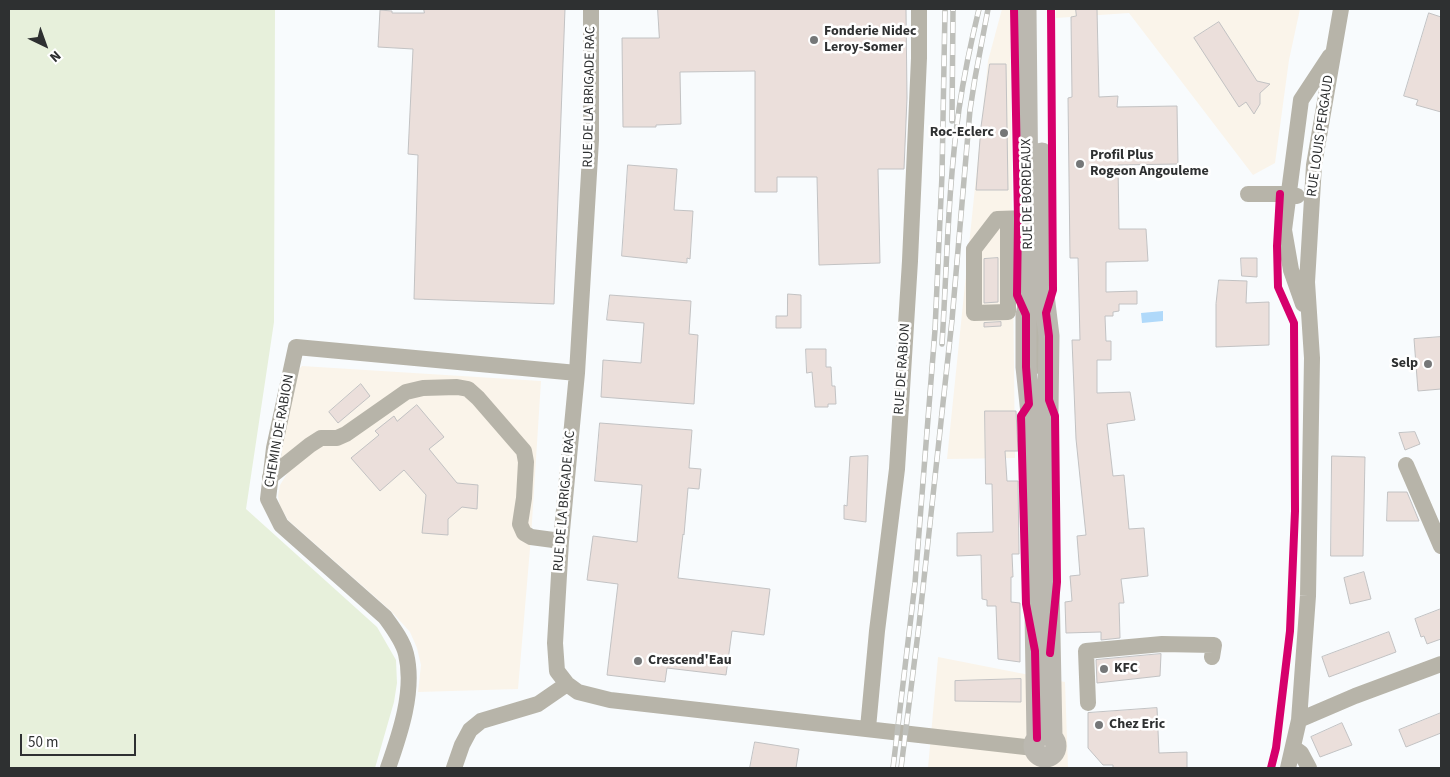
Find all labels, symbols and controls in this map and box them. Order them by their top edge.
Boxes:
north arrow [20,20,70,70]
place label: Fonderie Nidec Leroy-Somer [824,24,917,56]
street label: RUE DE LA BRIGADE RAC [580,26,600,168]
marker: Fonderie Nidec Leroy-Somer [808,34,820,46]
text: N [45,46,65,67]
street label: RUE LOUIS PERGAUD [1304,74,1338,198]
place label: Roc-Eclerc [930,125,994,141]
marker: Roc-Eclerc [998,127,1010,139]
street label: RUE DE BORDEAUX [1019,138,1037,250]
place label: Profil Plus Rogeon Angouleme [1090,148,1209,180]
marker: Profil Plus Rogeon Angouleme [1074,158,1086,170]
street label: RUE DE RABION [891,323,915,415]
place label: Selp [1391,356,1418,372]
marker: Selp [1422,358,1434,370]
street label: CHEMIN DE RABION [262,373,298,489]
street label: RUE DE LA BRIGADE RAC [550,430,580,572]
place label: Crescend'Eau [648,653,732,669]
marker: Crescend'Eau [632,655,644,667]
place label: KFC [1114,661,1138,677]
marker: KFC [1098,663,1110,675]
place label: Chez Eric [1109,717,1165,733]
marker: Chez Eric [1093,719,1105,731]
scale bar [22,724,139,756]
text: 50 m [28,732,58,753]

